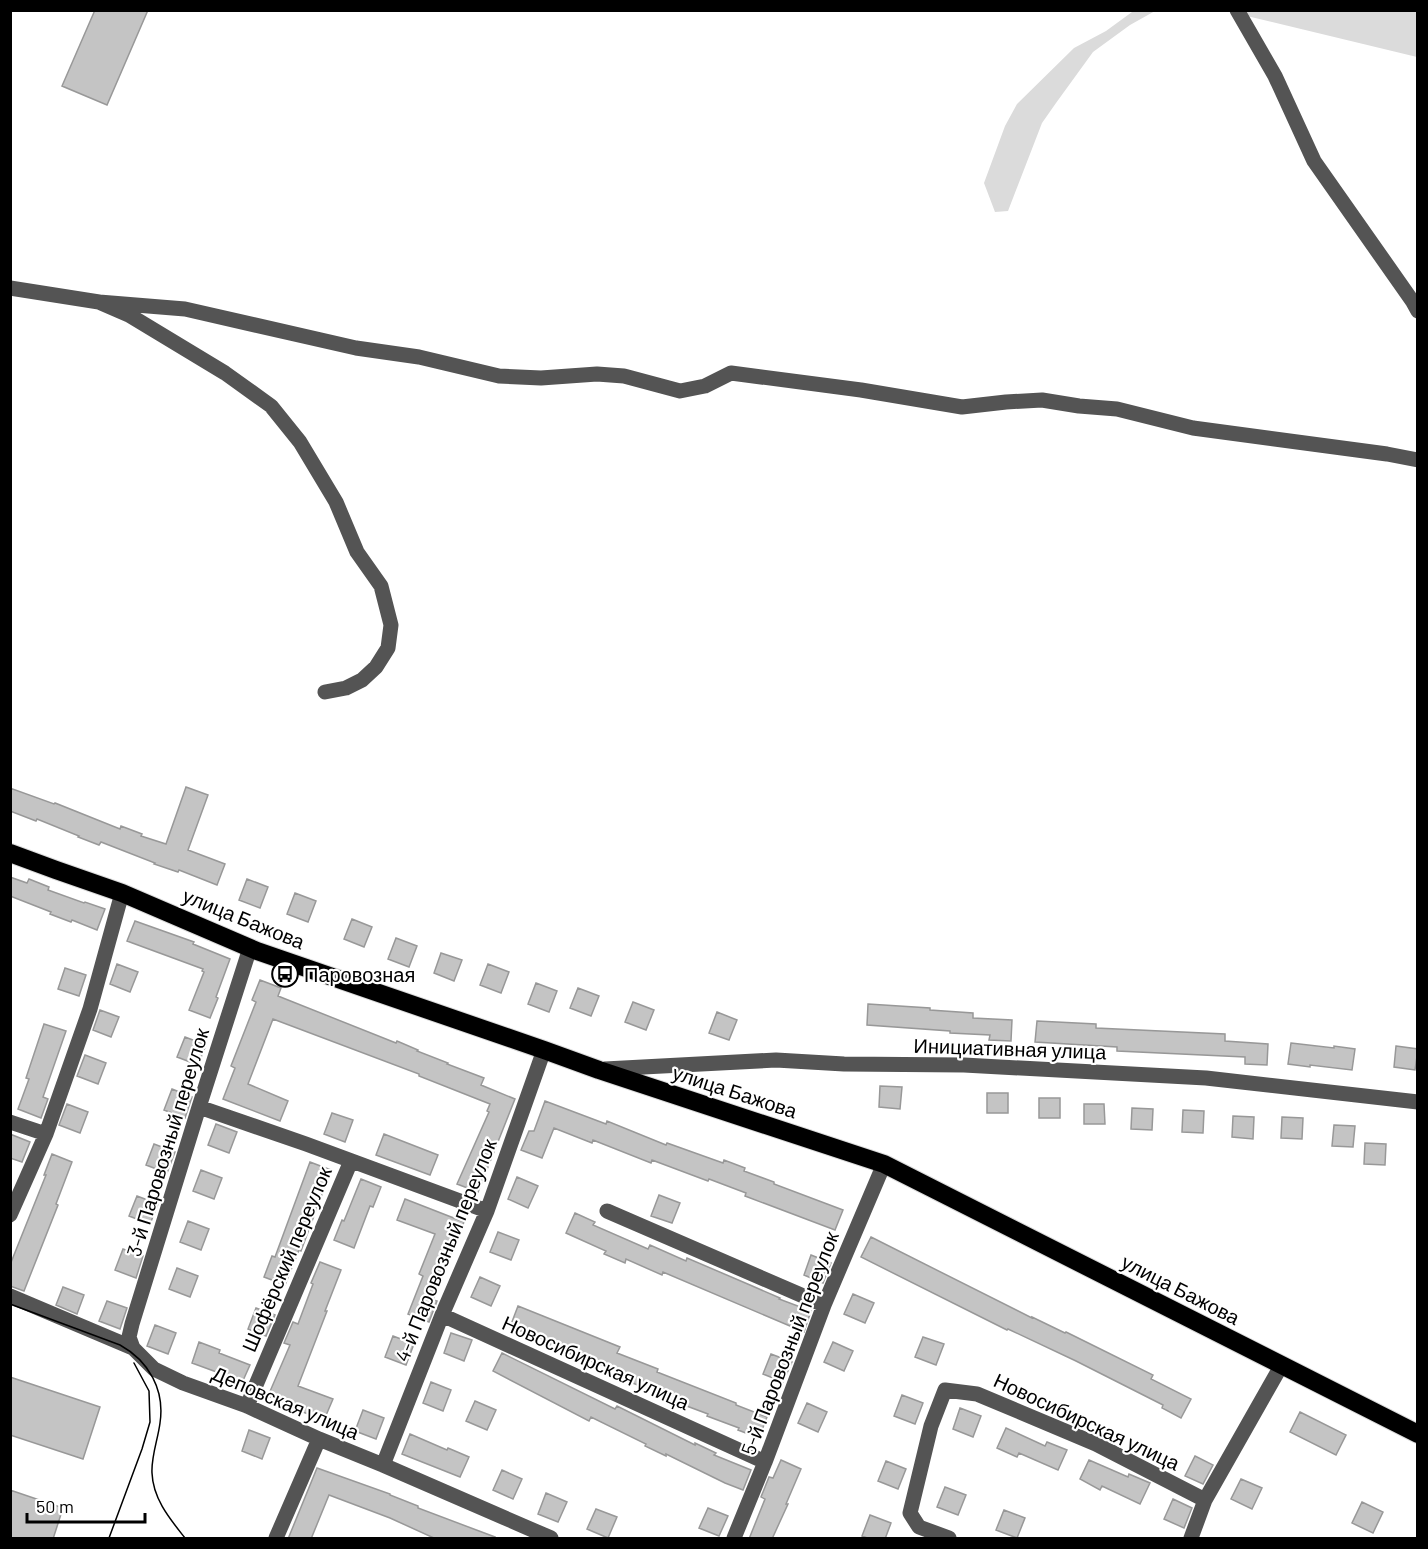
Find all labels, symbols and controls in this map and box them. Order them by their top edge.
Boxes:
street label: улица Бажова [180,883,309,954]
bus stop icon: Паровозная [270,959,300,989]
place label: Паровозная [304,962,415,986]
street label: 3-й Паровозный переулок [121,1025,213,1259]
street label: Инициативная улица [913,1033,1108,1063]
street label: улица Бажова [670,1060,801,1123]
street label: 4-й Паровозный переулок [389,1135,501,1365]
street label: Шофёрский переулок [236,1163,336,1355]
street label: 5-й Паровозный переулок [735,1228,843,1458]
street label: улица Бажова [1118,1249,1245,1329]
street label: Новосибирская улица [499,1310,694,1414]
street label: Деповская улица [209,1360,364,1444]
street label: Новосибирская улица [990,1367,1184,1475]
scale bar [27,1486,146,1524]
text: 50 m [36,1495,74,1517]

